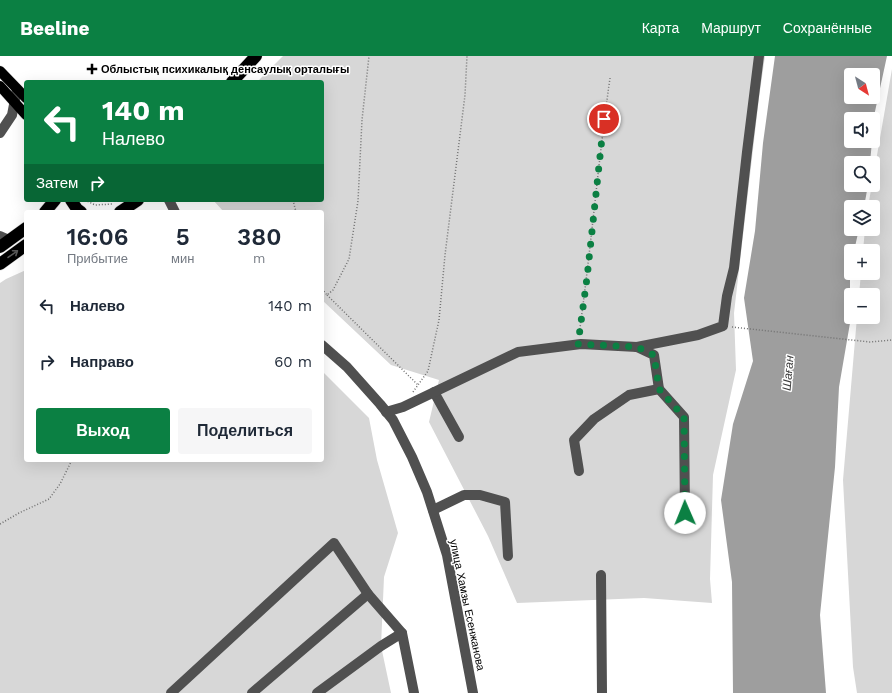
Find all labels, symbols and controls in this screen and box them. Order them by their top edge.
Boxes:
text: Beeline [20,17,90,40]
text: Карта [642,20,679,36]
text: Маршрут [701,20,761,36]
text: Сохранённые [783,20,872,36]
marker: Облыстық психикалық денсаулық орталығы [86,63,98,75]
place label: Облыстық психикалық денсаулық орталығы [101,63,349,76]
north arrow [844,68,880,104]
map controls [844,68,880,324]
text: 140 m [102,94,185,127]
icon: left [36,96,88,148]
pin [587,102,621,136]
icon: arrive [593,108,615,130]
button: sound [844,112,880,148]
text: Налево [102,128,165,149]
button: search [844,156,880,192]
icon: right [86,172,108,194]
text: Затем [36,174,78,192]
button: layers [844,200,880,236]
text: 16:06 [67,223,128,251]
text: 5 [176,223,190,251]
text: 380 [237,223,281,251]
button: + [844,244,880,280]
one-way arrow [7,250,18,258]
text: Прибытие [67,251,128,266]
text: мин [171,251,194,266]
text: m [253,251,265,266]
button: − [844,288,880,324]
icon: left [36,295,58,317]
text: Налево [70,297,125,315]
text: 140 m [268,297,312,315]
icon: right [36,351,58,373]
text: Направо [70,353,134,371]
text: 60 m [274,353,312,371]
water label: Шаған [779,354,797,391]
button: Выход [36,408,170,454]
button: Поделиться [178,408,312,454]
position arrow [664,492,706,534]
street label: улица Хамзы Есенжанова [447,538,487,673]

